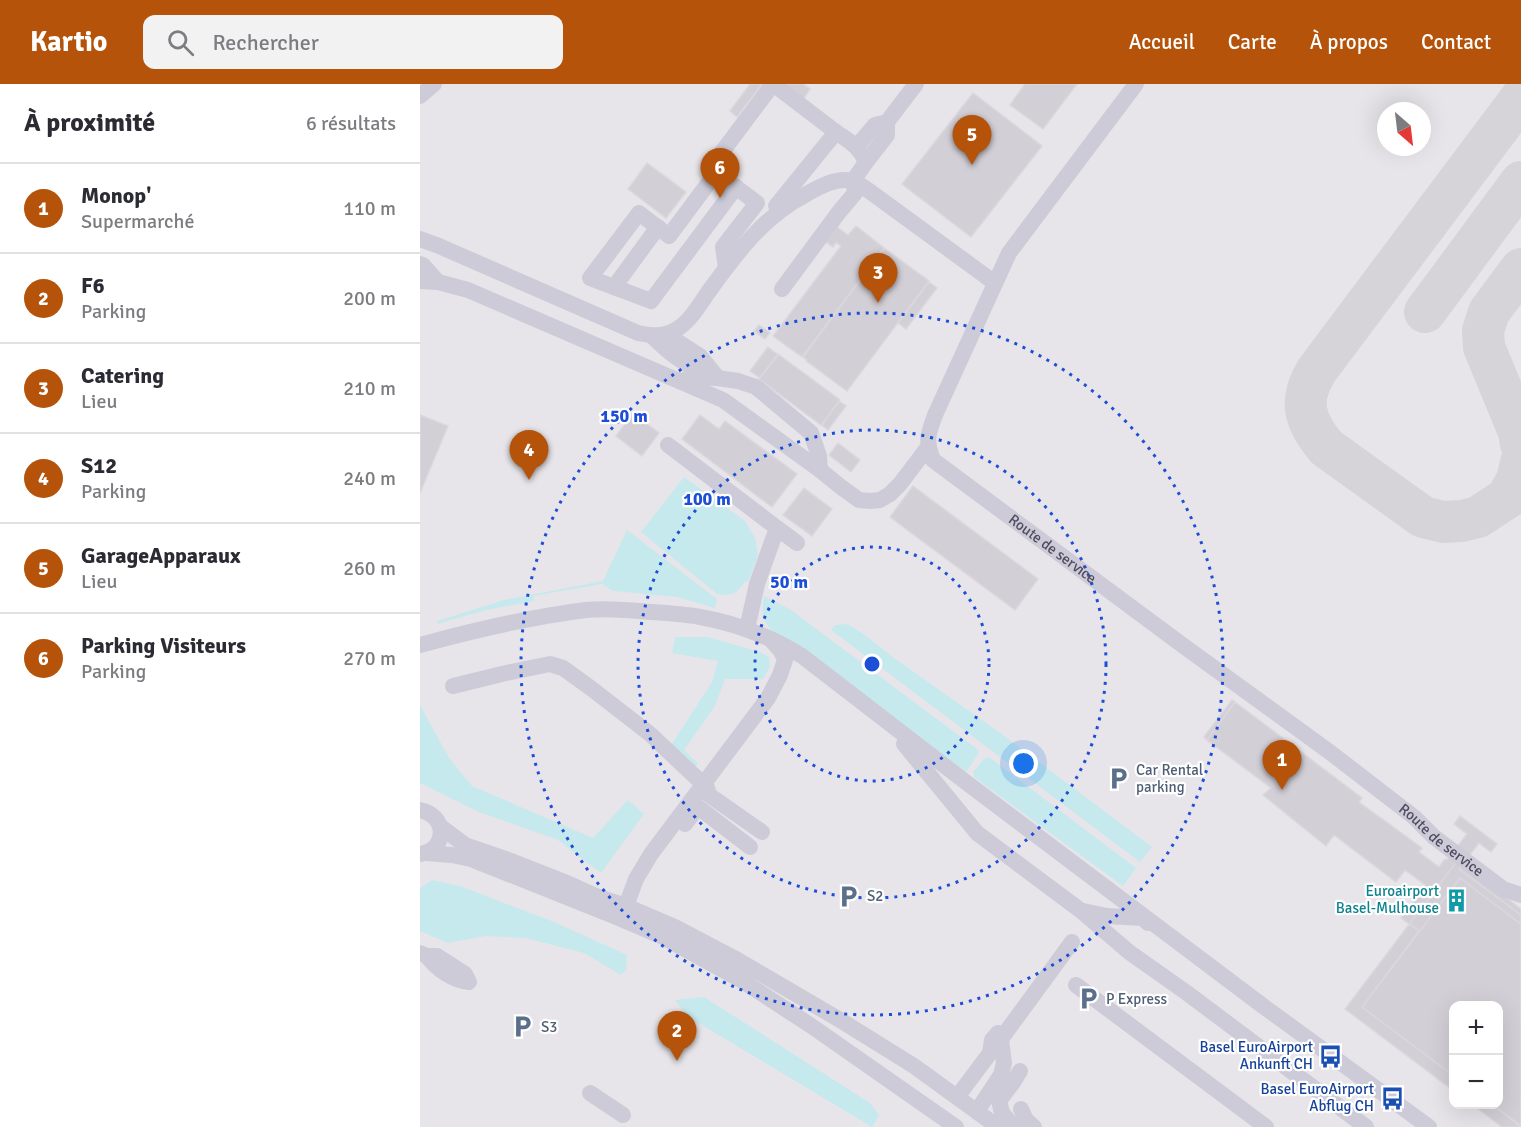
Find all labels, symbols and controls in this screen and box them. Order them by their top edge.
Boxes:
search box [143,15,563,69]
text: Kartio [30,25,107,59]
icon: search [164,26,197,59]
text: Rechercher [212,29,319,56]
text: Accueil [1129,29,1195,55]
text: Carte [1228,29,1277,55]
text: À propos [1310,29,1388,55]
text: Contact [1421,29,1491,55]
north arrow [1377,102,1431,156]
text: À proximité [24,107,155,139]
text: 6 résultats [306,111,396,136]
pin: 5 [952,116,992,165]
pin: 6 [700,148,740,198]
text: Monop' [81,182,151,209]
text: 1 [38,196,49,221]
text: 110 m [343,196,396,221]
text: Supermarché [81,209,194,234]
pin: 3 [858,254,898,303]
text: F6 [81,272,105,299]
text: 2 [38,286,49,311]
text: 200 m [343,286,396,311]
text: Parking [81,299,146,324]
text: Catering [81,362,164,389]
text: 3 [38,376,49,401]
text: 210 m [343,376,396,401]
text: Lieu [81,389,117,414]
text: 150 m [600,405,648,427]
pin: 4 [510,430,548,480]
text: S12 [81,452,117,479]
text: 4 [38,466,49,491]
text: 240 m [343,466,396,491]
text: Parking [81,479,146,504]
text: 100 m [683,488,731,510]
street label: Route de service [1005,510,1100,587]
text: GarageApparaux [81,542,241,569]
text: 5 [38,556,49,581]
text: 260 m [343,556,396,581]
text: Lieu [81,569,117,594]
text: 50 m [770,571,808,593]
text: Parking Visiteurs [81,632,246,659]
text: 6 [38,646,49,671]
text: 270 m [343,646,396,671]
centre of rings [862,654,882,674]
text: Parking [81,659,146,684]
pin: 1 [1262,740,1302,790]
your location [1009,749,1038,778]
place label: Car Rental parking [1136,761,1203,796]
parking icon: Car Rental parking [1105,766,1131,792]
street label: Route de service [1395,800,1487,880]
place label: Euroairport Basel-Mulhouse [1336,882,1439,917]
parking icon: S2 [836,883,862,909]
place label: S2 [867,887,883,905]
building icon: Euroairport Basel-Mulhouse [1444,887,1470,913]
parking icon: P Express [1075,986,1101,1012]
place label: P Express [1106,990,1167,1008]
map controls [1449,1001,1503,1109]
button: + [1449,1001,1503,1055]
pin: 2 [658,1012,696,1061]
parking icon: S3 [510,1014,536,1040]
place label: S3 [541,1018,557,1036]
place label: Basel EuroAirport Ankunft CH [1199,1038,1313,1073]
bus stop icon: Basel EuroAirport Ankunft CH [1318,1043,1344,1069]
button: − [1449,1055,1503,1109]
place label: Basel EuroAirport Abflug CH [1260,1080,1374,1115]
bus stop icon: Basel EuroAirport Abflug CH [1379,1085,1405,1111]

